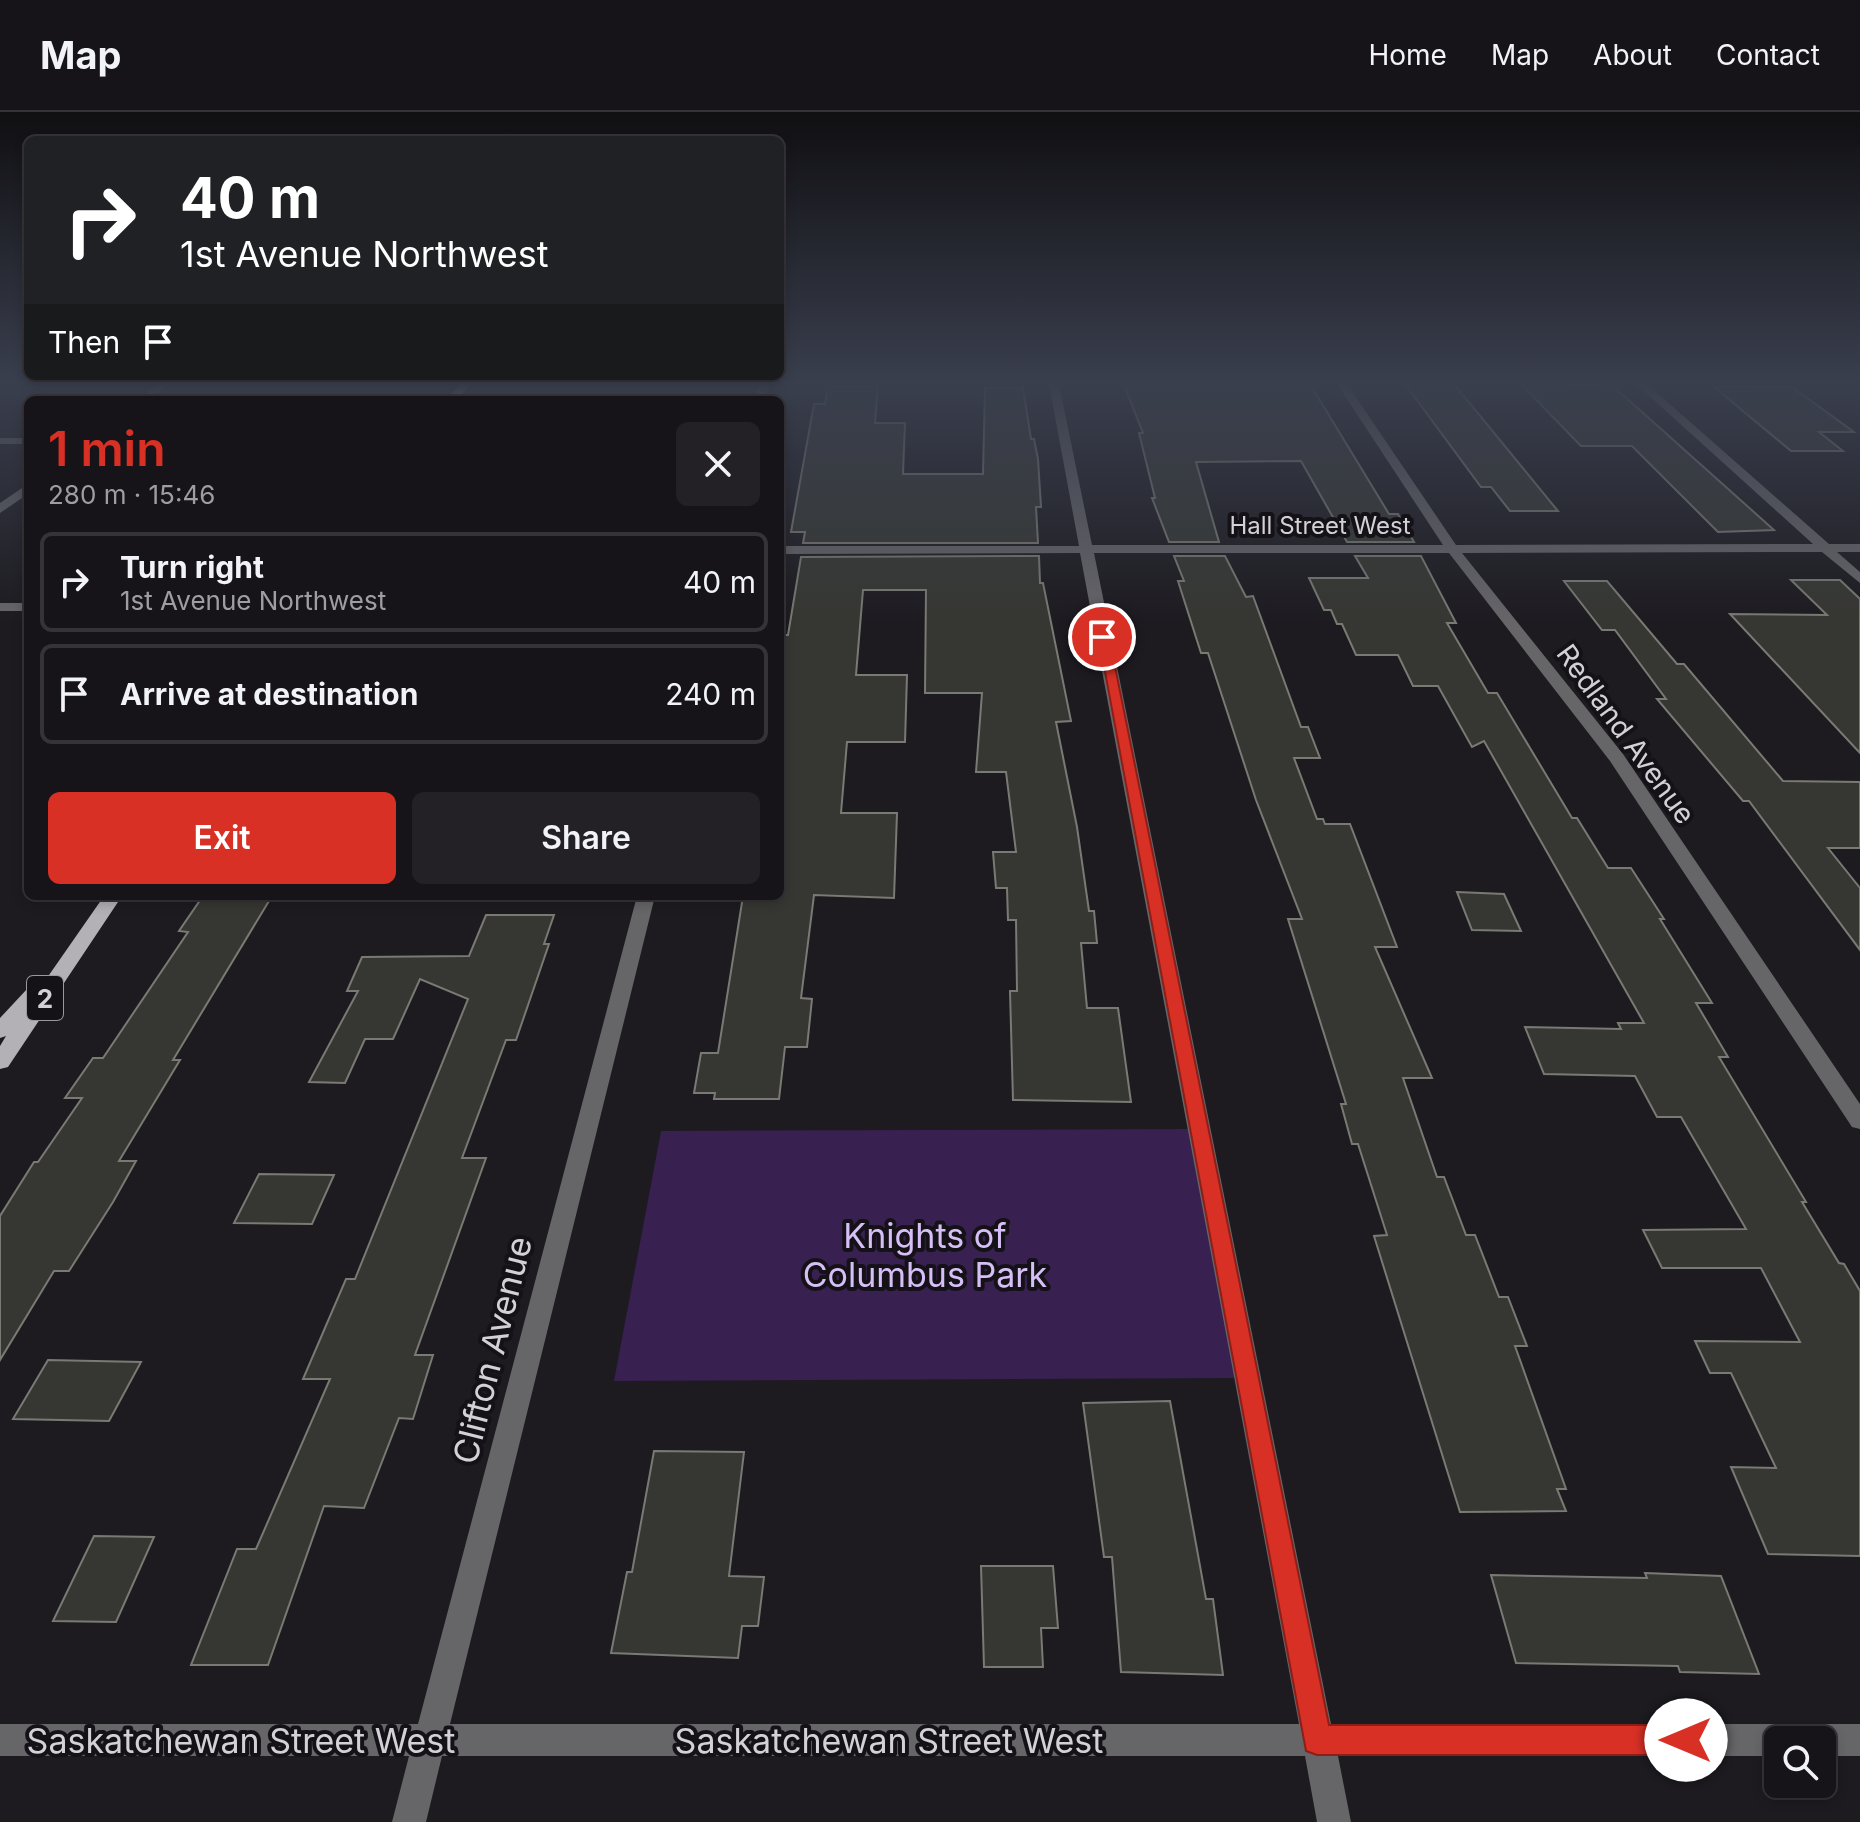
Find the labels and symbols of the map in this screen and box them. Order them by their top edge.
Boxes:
street label: Hall Street West [1229,511,1411,540]
pin [1068,603,1136,671]
street label: Redland Avenue [1550,638,1702,830]
road number: 2 [27,976,63,1020]
park label: Knights of Columbus Park [803,1215,1048,1295]
street label: Clifton Avenue [444,1232,540,1468]
position arrow [1644,1698,1728,1782]
street label: Saskatchewan Street West [27,1720,455,1761]
street label: Saskatchewan Street West [675,1720,1103,1761]

